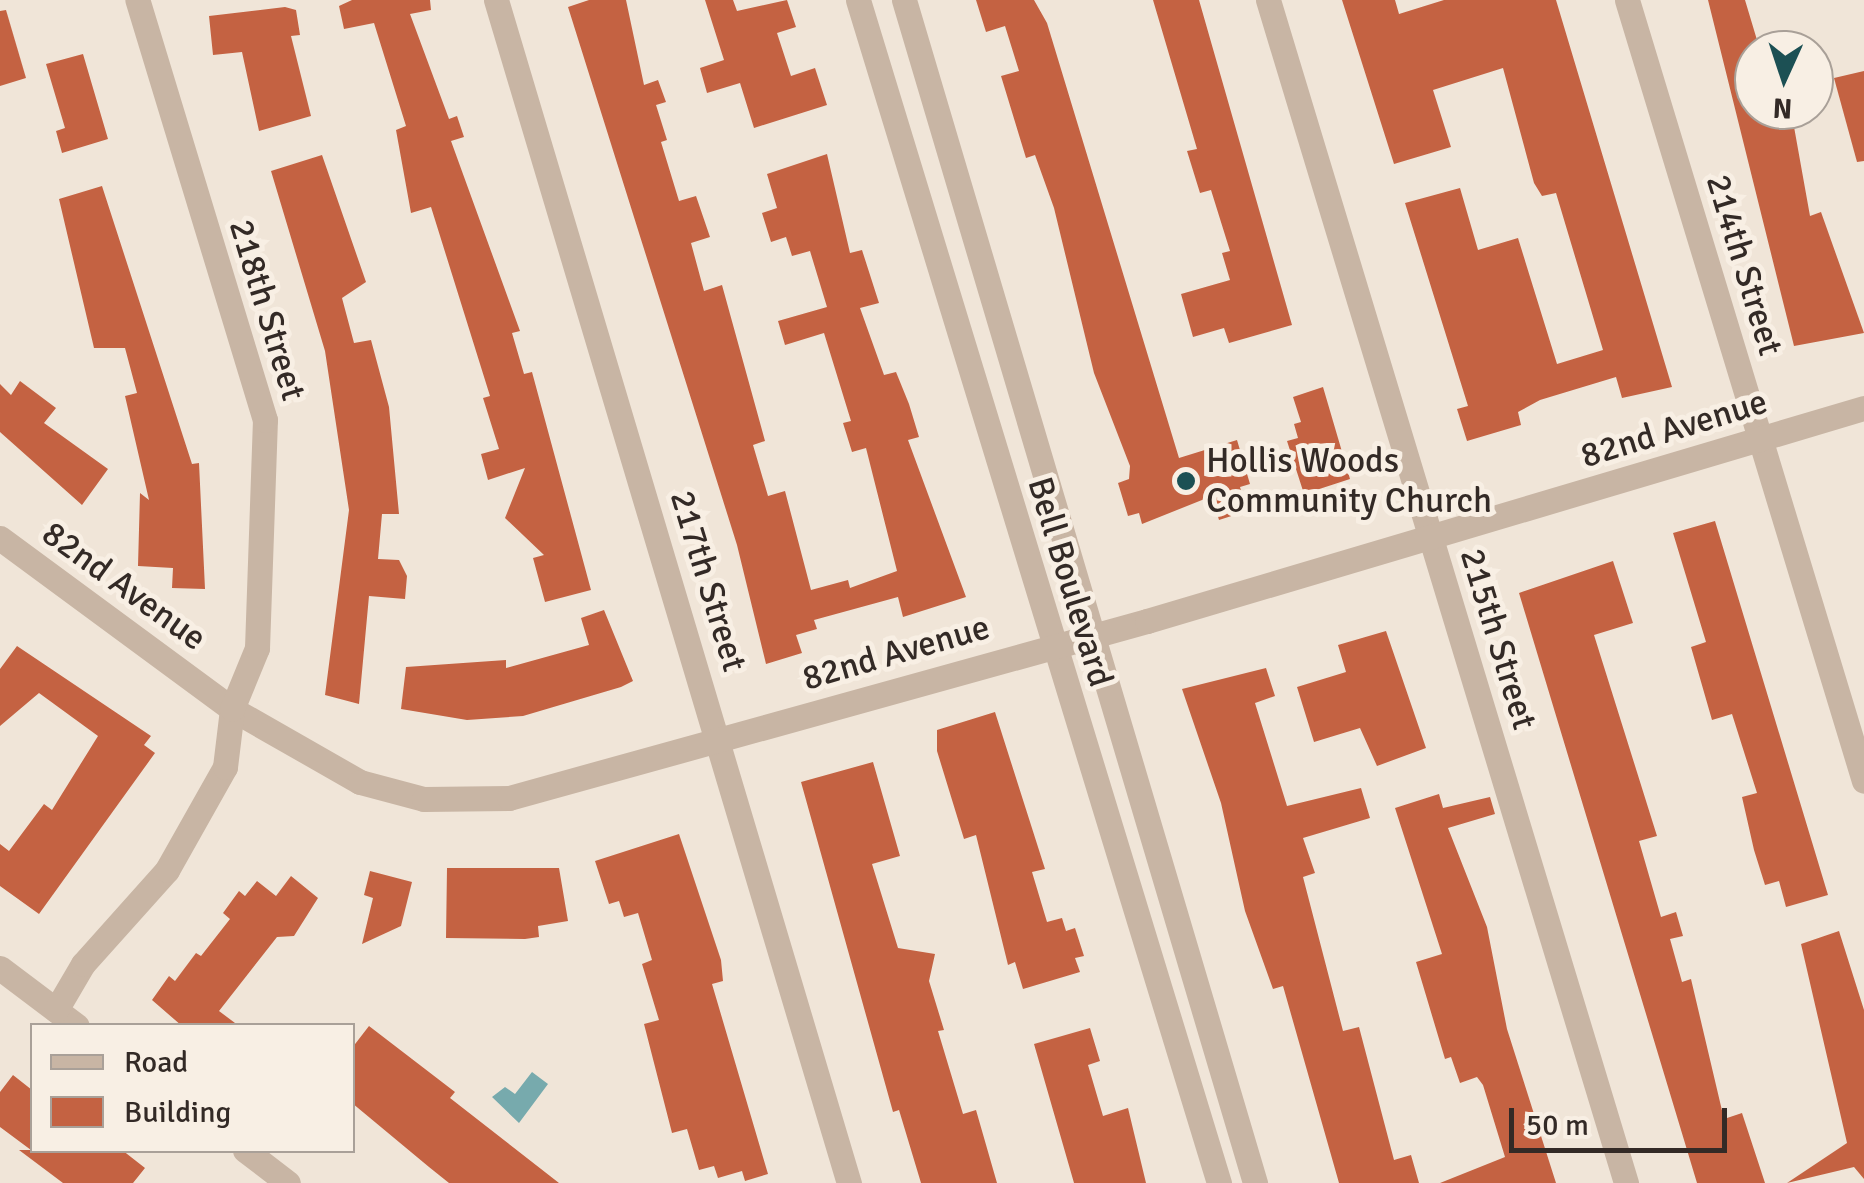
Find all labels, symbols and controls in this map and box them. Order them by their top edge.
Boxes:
north arrow [1734,30,1834,130]
text: N [1772,90,1793,125]
street label: 214th Street [1697,169,1791,361]
street label: 218th Street [220,214,314,406]
street label: 82nd Avenue [1576,381,1772,477]
place label: Hollis Woods Community Church [1206,440,1492,522]
marker: Hollis Woods Community Church [1175,470,1197,492]
street label: Bell Boulevard [1018,472,1122,692]
street label: 217th Street [661,485,755,677]
street label: 82nd Avenue [34,512,214,660]
street label: 215th Street [1451,543,1545,735]
street label: 82nd Avenue [798,606,994,700]
legend [30,1023,355,1153]
text: Road [124,1044,188,1081]
scale bar [1514,1088,1732,1150]
text: Building [124,1094,231,1131]
text: 50 m [1526,1107,1589,1144]

